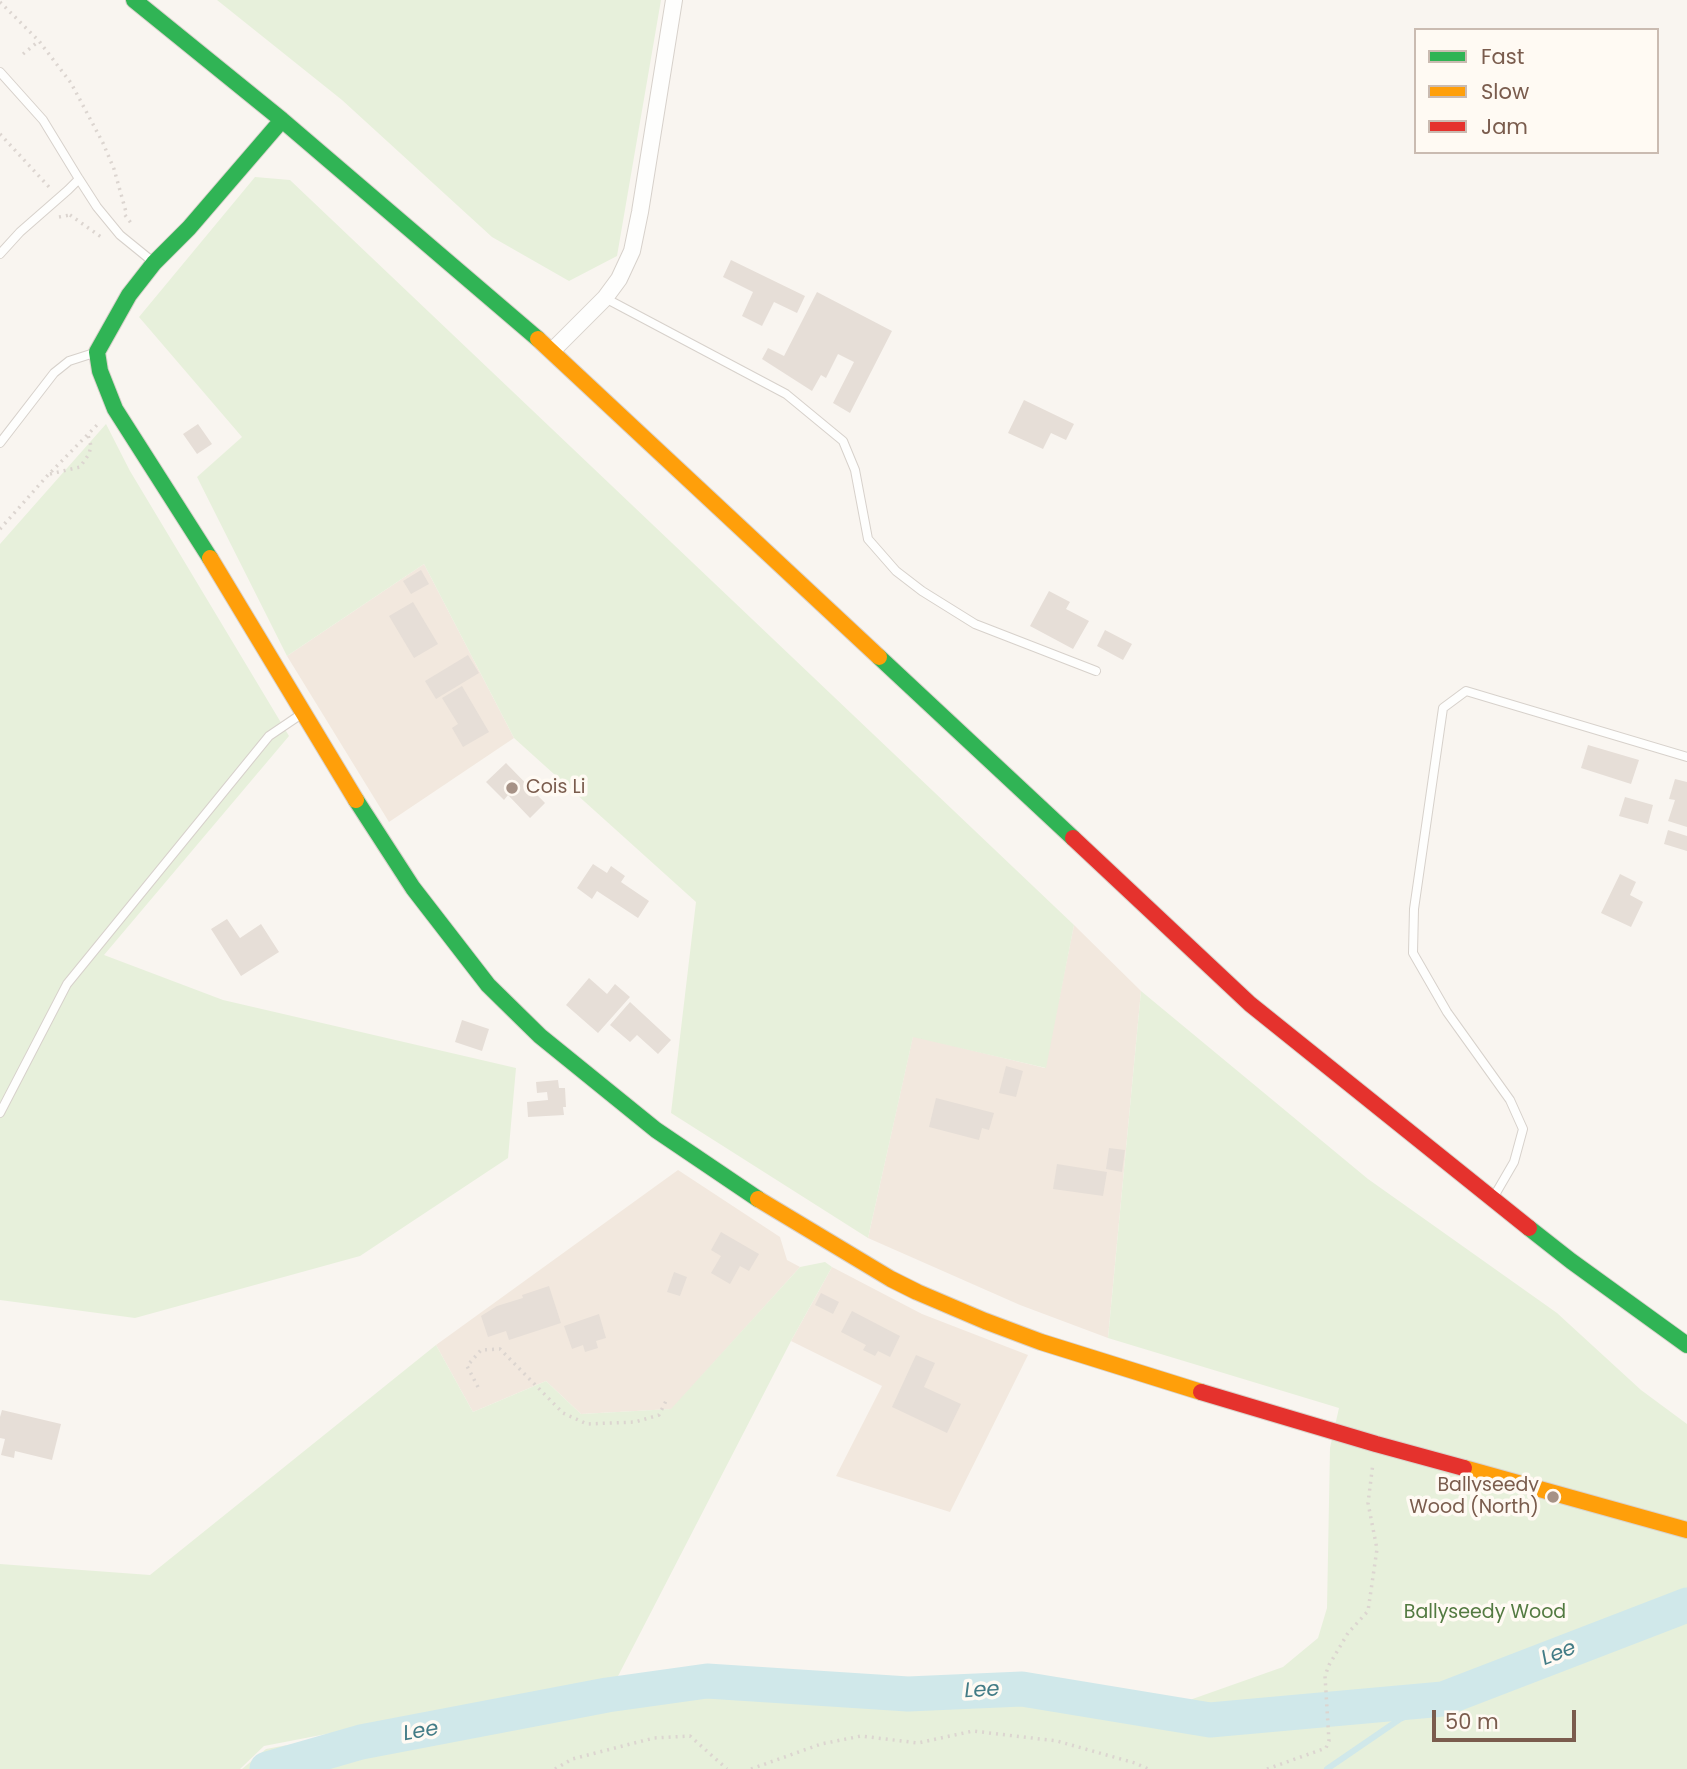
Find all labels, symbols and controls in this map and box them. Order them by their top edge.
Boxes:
legend [1414,28,1659,154]
text: Fast [1481,42,1524,71]
text: Slow [1481,77,1529,106]
text: Jam [1481,112,1528,141]
place label: Cois Li [526,777,585,799]
marker: Cois Li [504,780,520,796]
place label: Ballyseedy Wood (North) [1409,1475,1539,1519]
marker: Ballyseedy Wood (North) [1545,1489,1561,1505]
park label: Ballyseedy Wood [1404,1602,1566,1624]
water label: Lee [1538,1636,1580,1672]
water label: Lee [964,1677,1000,1705]
scale bar [1435,1696,1578,1740]
text: 50 m [1445,1707,1499,1736]
water label: Lee [402,1717,440,1747]

